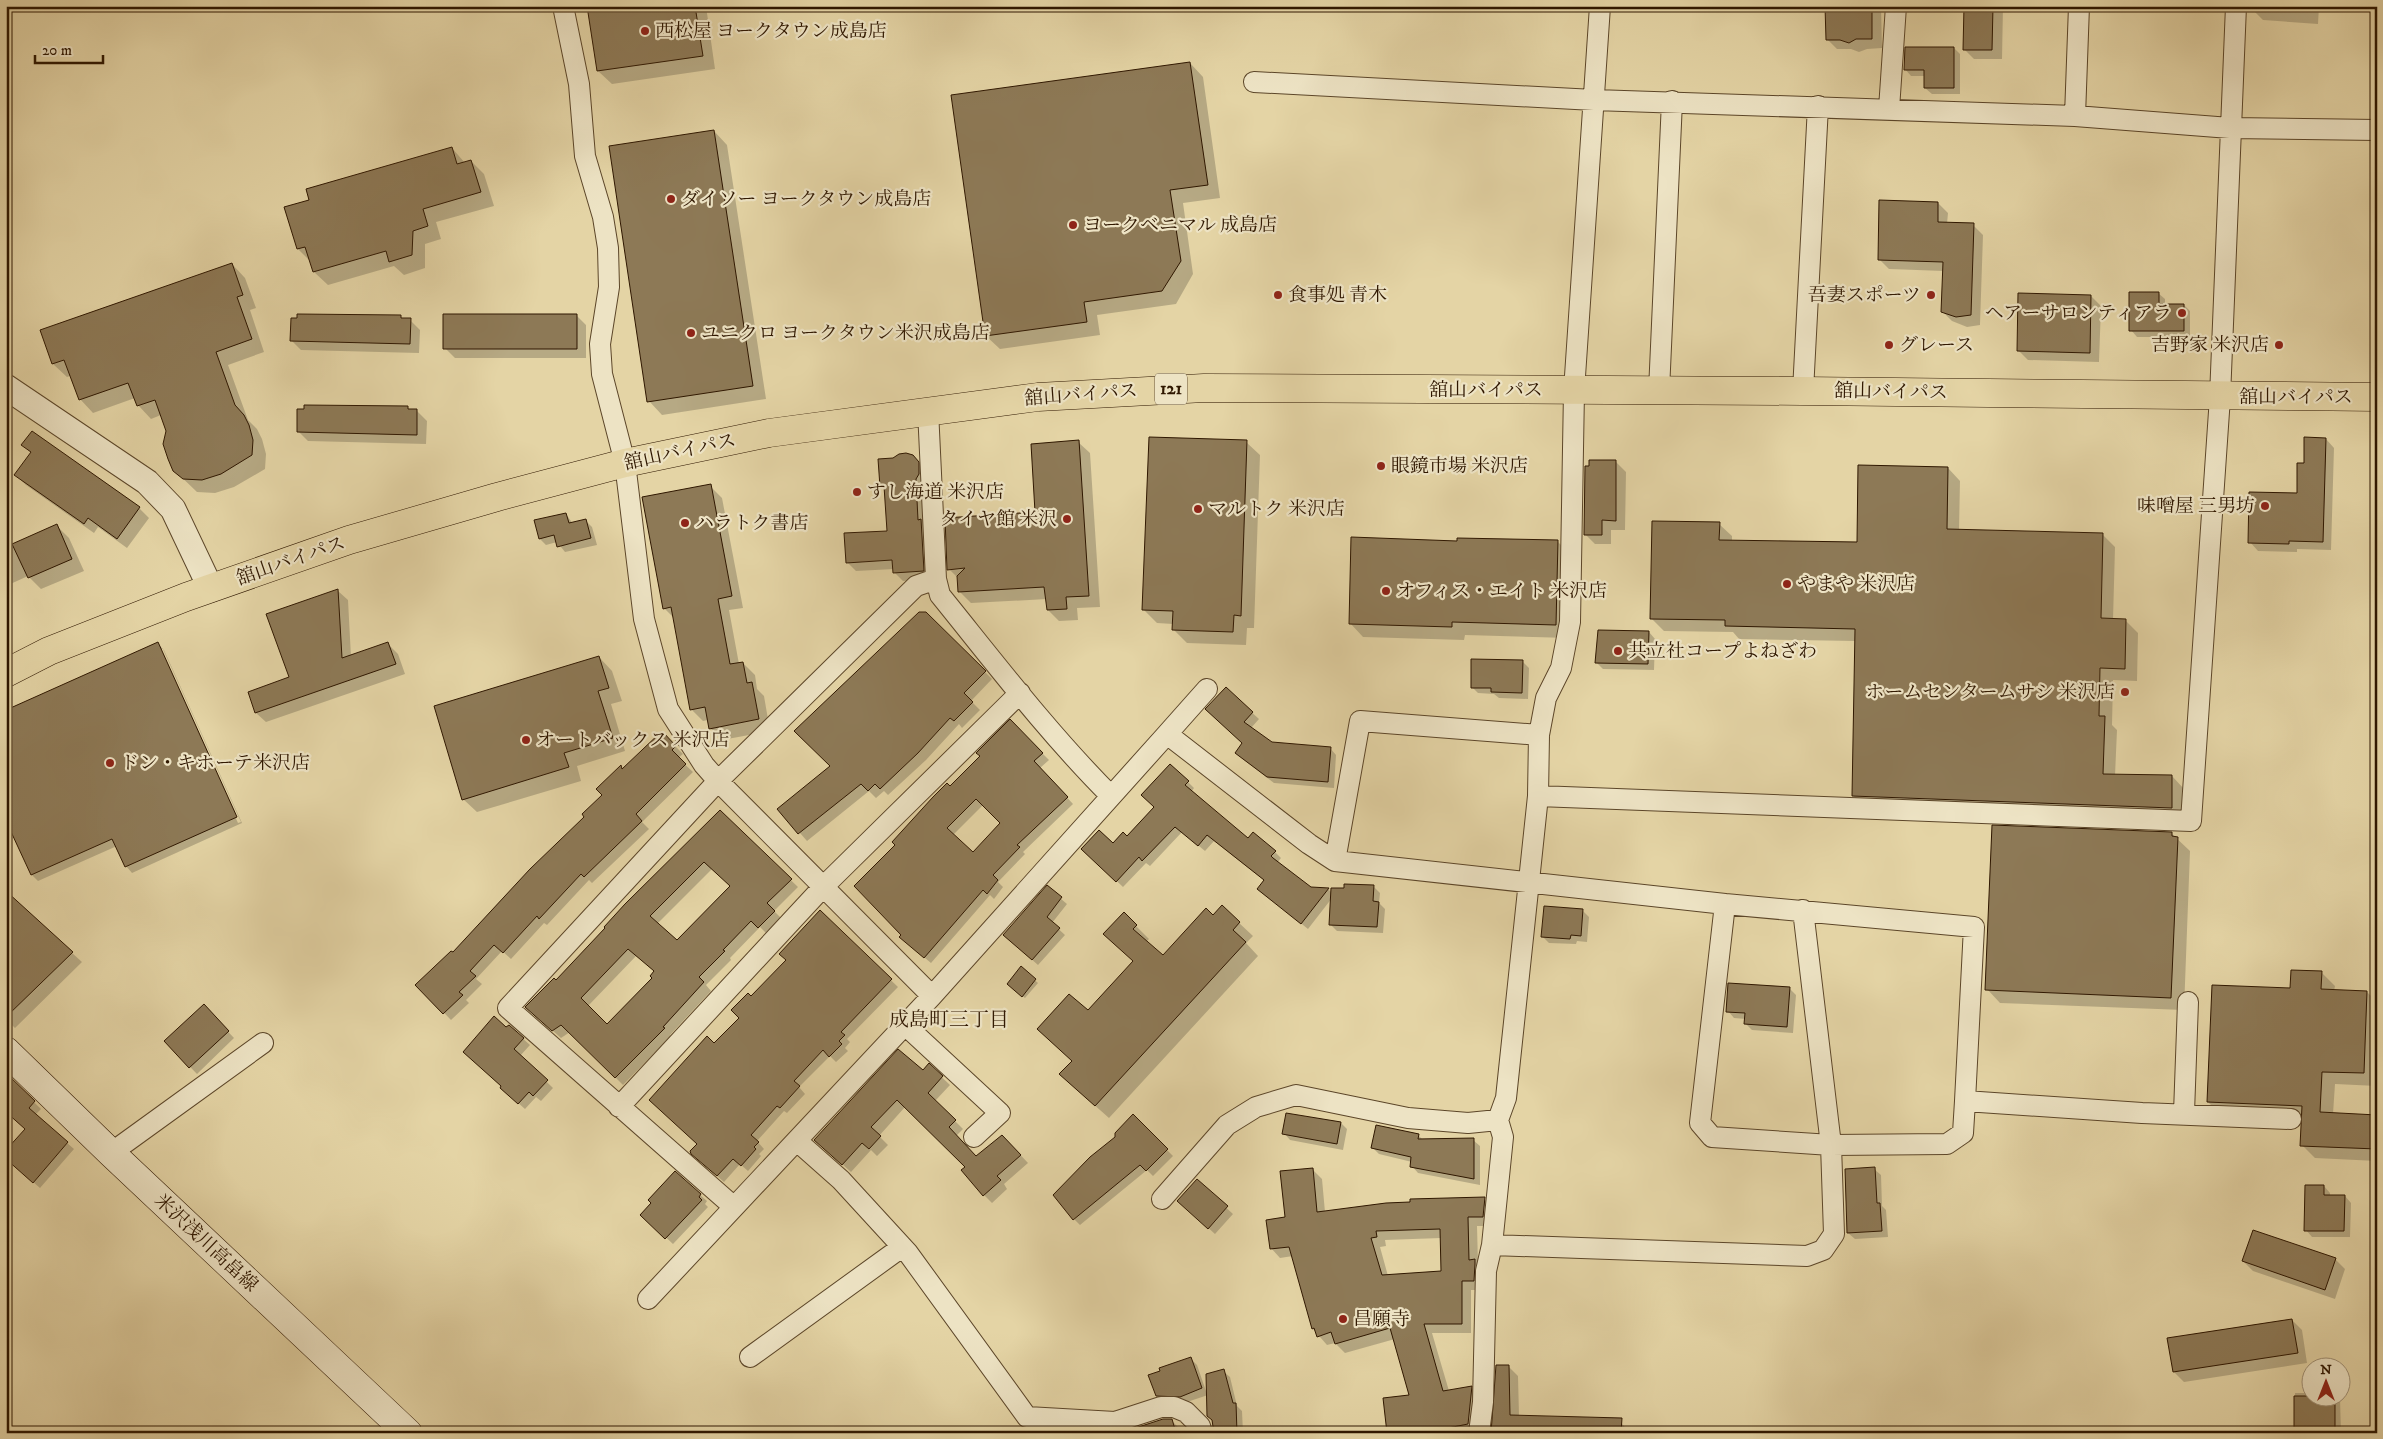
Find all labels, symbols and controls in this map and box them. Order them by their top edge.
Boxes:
place label: 西松屋 ヨークタウン成島店 [655,20,887,43]
marker: 西松屋 ヨークタウン成島店 [639,25,651,37]
scale bar [35,32,102,64]
text: 20 m [42,41,72,60]
place label: ダイソー ヨークタウン成島店 [681,188,931,211]
marker: ダイソー ヨークタウン成島店 [665,193,677,205]
place label: ヨークベニマル 成島店 [1083,214,1277,237]
marker: ヨークベニマル 成島店 [1067,219,1079,231]
place label: 食事処 青木 [1288,284,1387,307]
place label: 吾妻スポーツ [1808,284,1921,307]
marker: 食事処 青木 [1272,289,1284,301]
marker: 吾妻スポーツ [1925,289,1937,301]
place label: ヘアーサロンティアラ [1985,302,2172,325]
marker: ヘアーサロンティアラ [2176,307,2188,319]
place label: ユニクロ ヨークタウン米沢成島店 [701,322,990,345]
marker: ユニクロ ヨークタウン米沢成島店 [685,327,697,339]
place label: グレース [1899,334,1974,357]
place label: 吉野家 米沢店 [2151,334,2269,357]
marker: グレース [1883,339,1895,351]
marker: 吉野家 米沢店 [2273,339,2285,351]
road number: 121 [1155,374,1187,404]
street label: 舘山バイパス [1429,379,1543,402]
street label: 舘山バイパス [1024,380,1138,410]
street label: 舘山バイパス [1834,380,1948,404]
street label: 舘山バイパス [2239,386,2353,409]
street label: 舘山バイパス [622,429,738,475]
place label: 眼鏡市場 米沢店 [1391,455,1528,478]
marker: 眼鏡市場 米沢店 [1375,460,1387,472]
place label: すし海道 米沢店 [867,481,1004,504]
marker: すし海道 米沢店 [851,486,863,498]
place label: 味噌屋 三男坊 [2137,495,2255,518]
place label: マルトク 米沢店 [1208,498,1345,521]
marker: 味噌屋 三男坊 [2259,500,2271,512]
marker: マルトク 米沢店 [1192,503,1204,515]
place label: タイヤ館 米沢 [939,508,1057,531]
place label: ハラトク書店 [695,512,809,535]
marker: タイヤ館 米沢 [1061,513,1073,525]
marker: ハラトク書店 [679,517,691,529]
street label: 舘山バイパス [234,532,348,590]
place label: やまや 米沢店 [1797,573,1915,596]
marker: やまや 米沢店 [1781,578,1793,590]
place label: オフィス・エイト 米沢店 [1396,580,1607,603]
marker: オフィス・エイト 米沢店 [1380,585,1392,597]
place label: 共立社コープよねざわ [1628,640,1817,663]
marker: 共立社コープよねざわ [1612,645,1624,657]
place label: ホームセンタームサシ 米沢店 [1865,681,2115,704]
marker: ホームセンタームサシ 米沢店 [2119,686,2131,698]
place label: オートバックス 米沢店 [536,729,730,752]
marker: オートバックス 米沢店 [520,734,532,746]
place label: ドン・キホーテ米沢店 [120,752,310,775]
marker: ドン・キホーテ米沢店 [104,757,116,769]
district label: 成島町三丁目 [889,1008,1009,1033]
street label: 米沢浅川高畠線 [150,1189,262,1297]
place label: 昌願寺 [1353,1308,1410,1331]
marker: 昌願寺 [1337,1313,1349,1325]
north arrow [2300,1356,2350,1406]
text: N [2320,1361,2332,1379]

